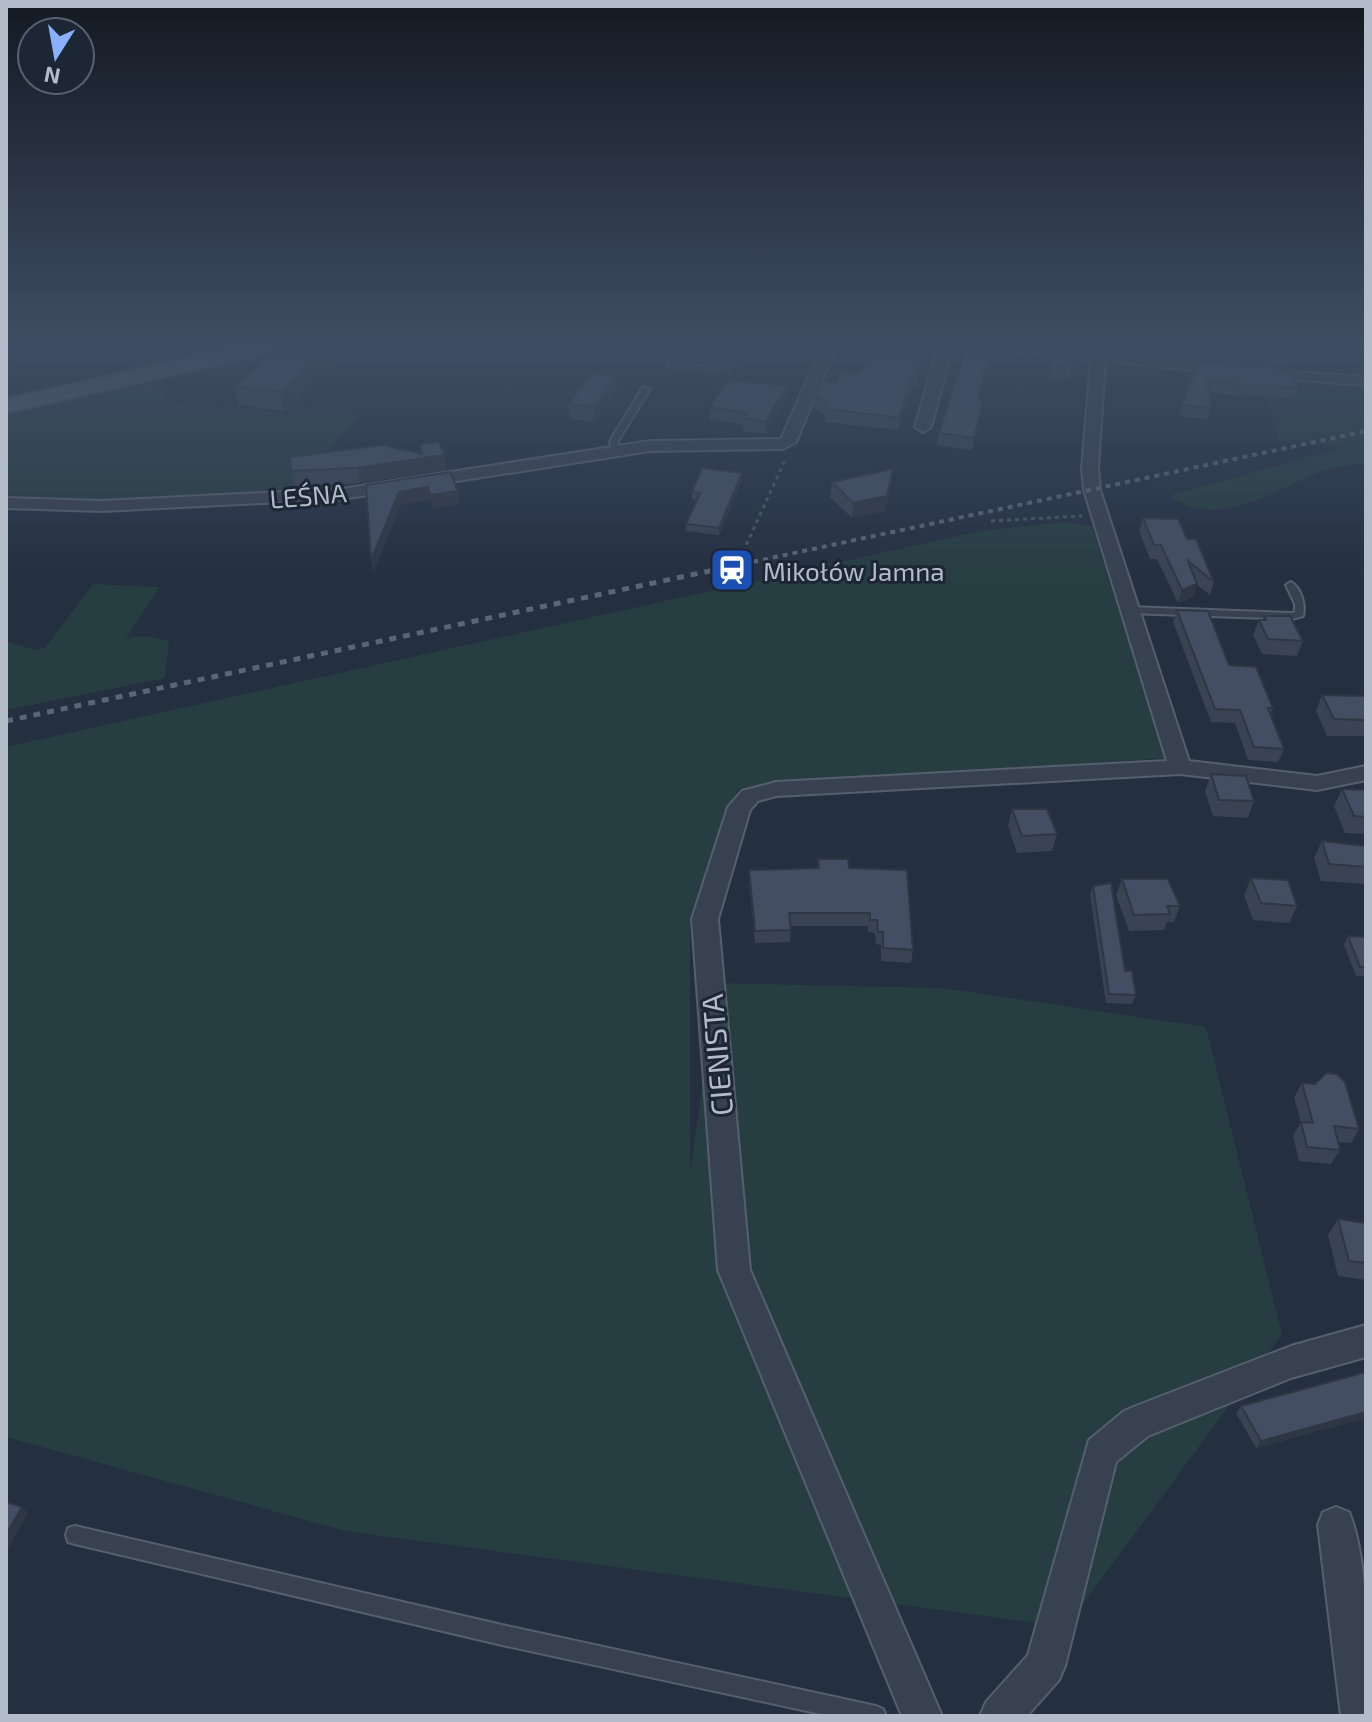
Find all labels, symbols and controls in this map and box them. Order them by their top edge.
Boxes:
north arrow [16,16,96,96]
text: N [42,62,62,91]
street label: LEŚNA [268,476,348,514]
station icon: Mikołów Jamna [708,546,756,594]
place label: Mikołów Jamna [763,555,945,586]
street label: CIENISTA [693,992,739,1117]

